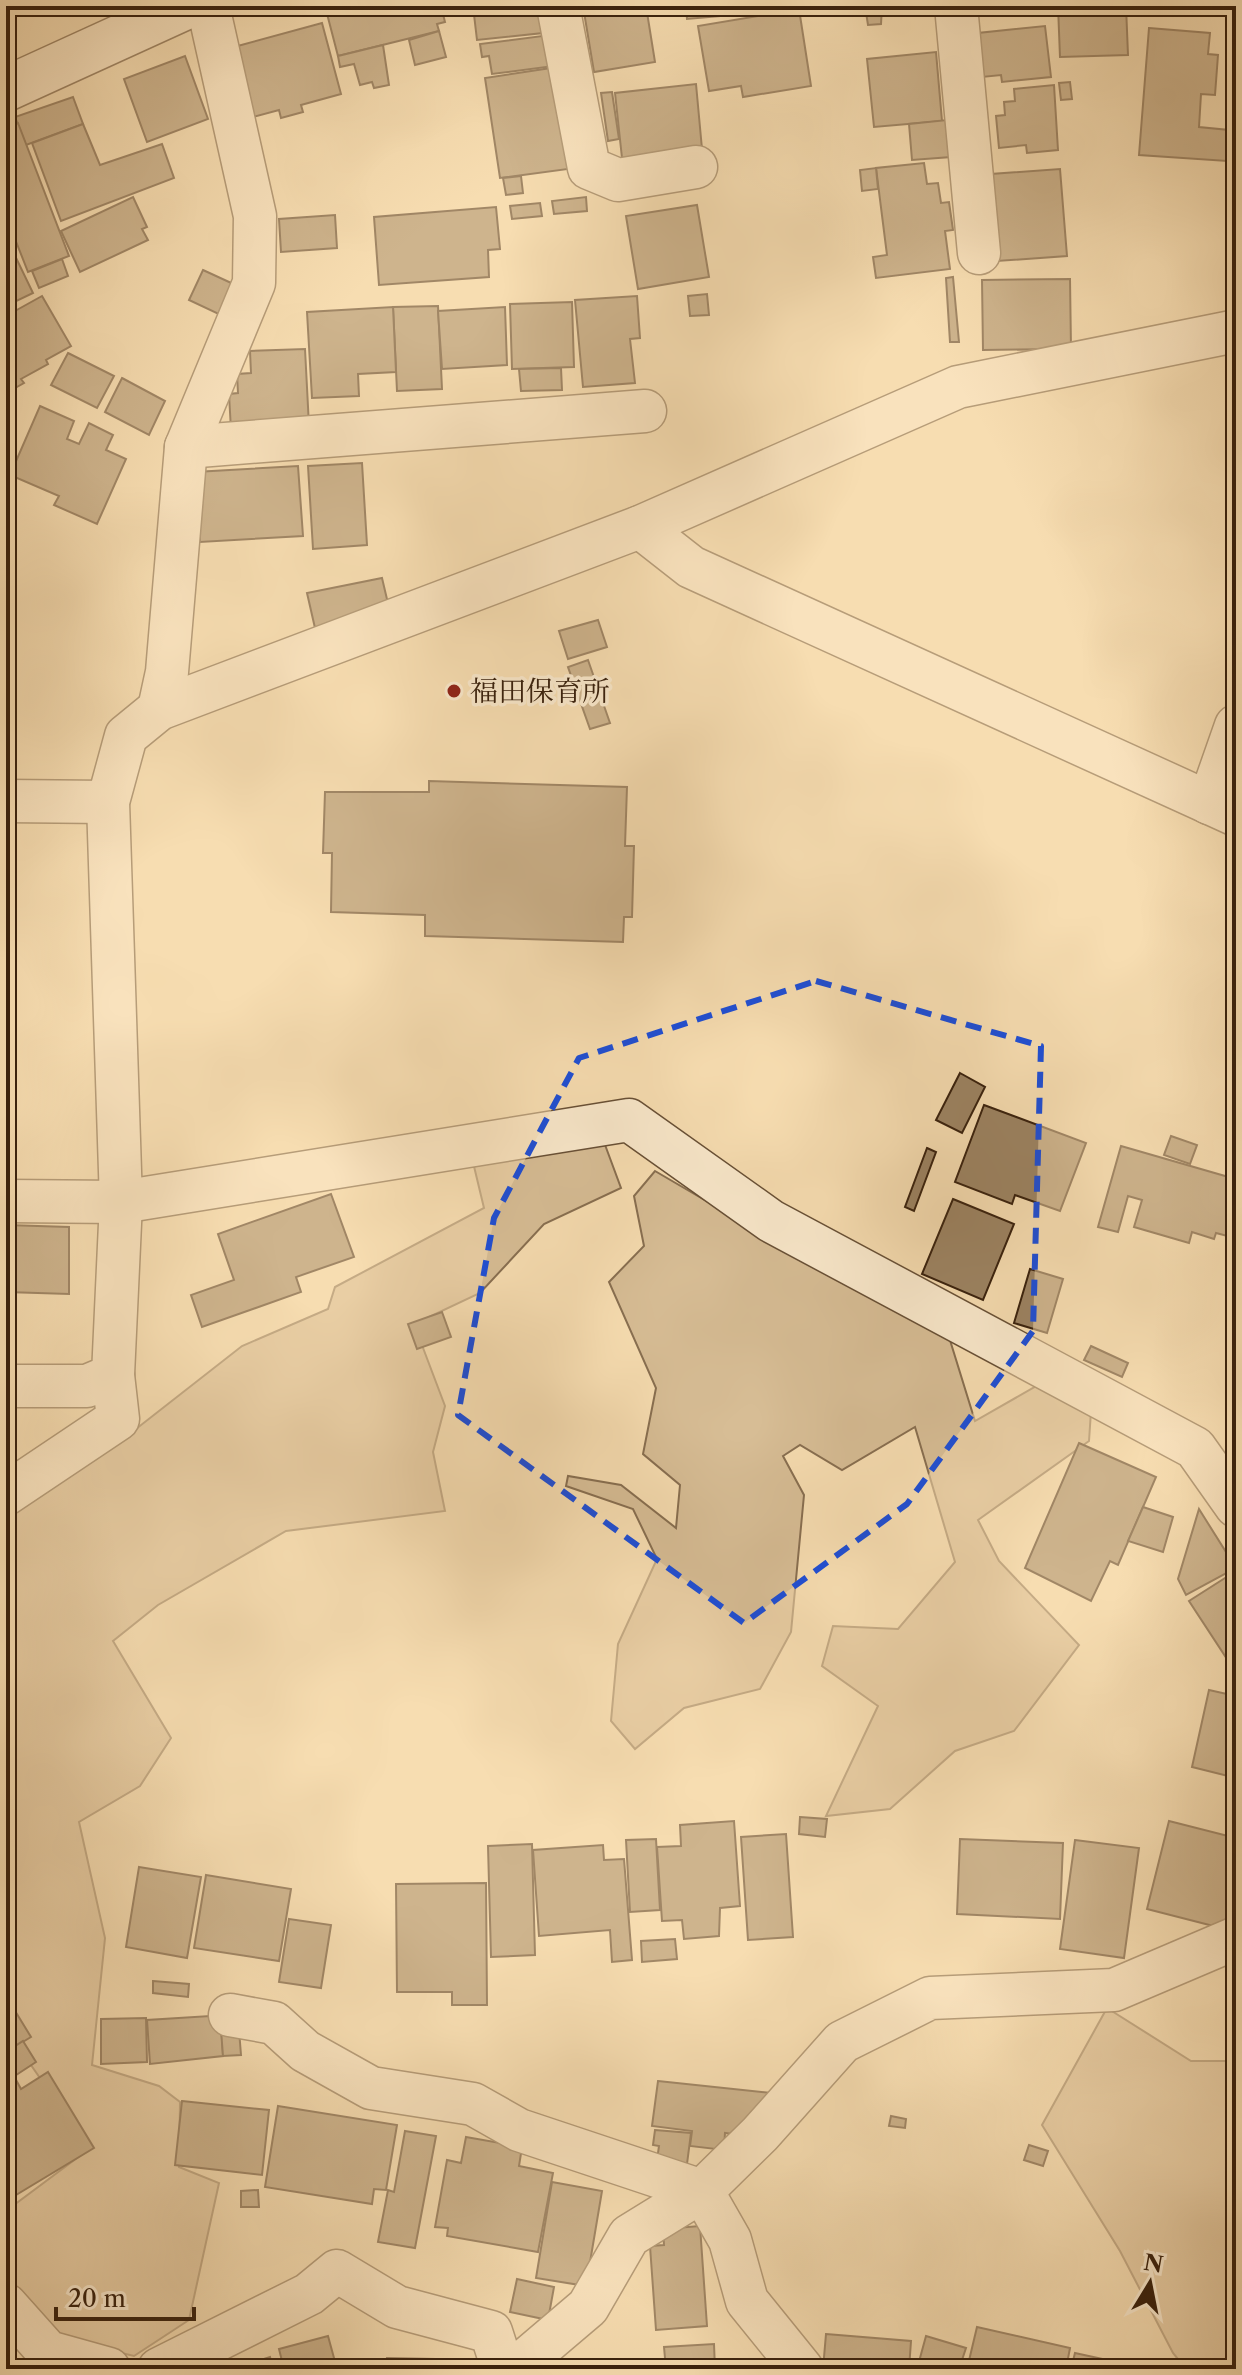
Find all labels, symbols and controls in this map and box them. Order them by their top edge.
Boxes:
place label: 福田保育所 [470,674,610,708]
marker: 福田保育所 [445,682,463,700]
north arrow [1110,2243,1190,2323]
text: N [1142,2249,1165,2279]
scale bar [56,2271,194,2321]
text: 20 m [68,2284,126,2313]

